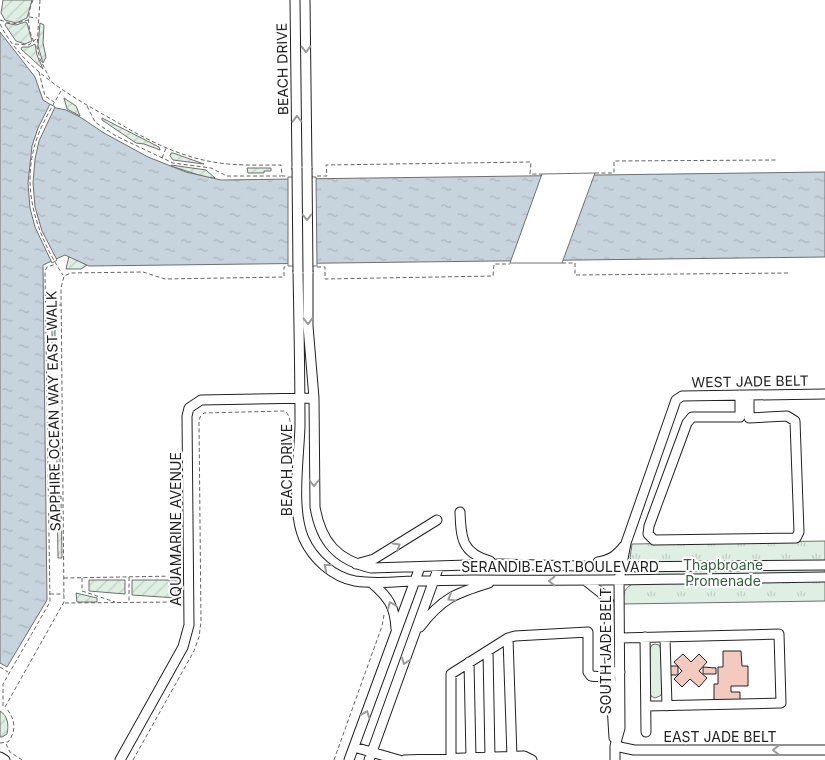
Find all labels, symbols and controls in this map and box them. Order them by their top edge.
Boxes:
street label: BEACH DRIVE [273,23,291,115]
one-way arrow [301,45,311,53]
one-way arrow [291,115,302,123]
one-way arrow [302,213,312,221]
street label: SAPPHIRE OCEAN WAY EAST WALK [42,290,64,531]
one-way arrow [303,317,314,325]
street label: WEST JADE BELT [691,371,809,391]
street label: BEACH DRIVE [278,424,295,516]
street label: AQUAMARINE AVENUE [167,452,184,606]
one-way arrow [309,480,319,487]
one-way arrow [391,542,400,552]
park label: Thapbroane Promenade [683,556,763,589]
street label: SERANDIB EAST BOULEVARD [461,558,659,575]
one-way arrow [324,564,333,572]
one-way arrow [548,576,556,586]
street label: SOUTH JADE BELT [597,588,614,714]
one-way arrow [448,591,457,601]
one-way arrow [386,601,397,610]
one-way arrow [401,656,411,665]
one-way arrow [360,711,370,719]
street label: EAST JADE BELT [663,728,777,745]
one-way arrow [772,745,780,755]

